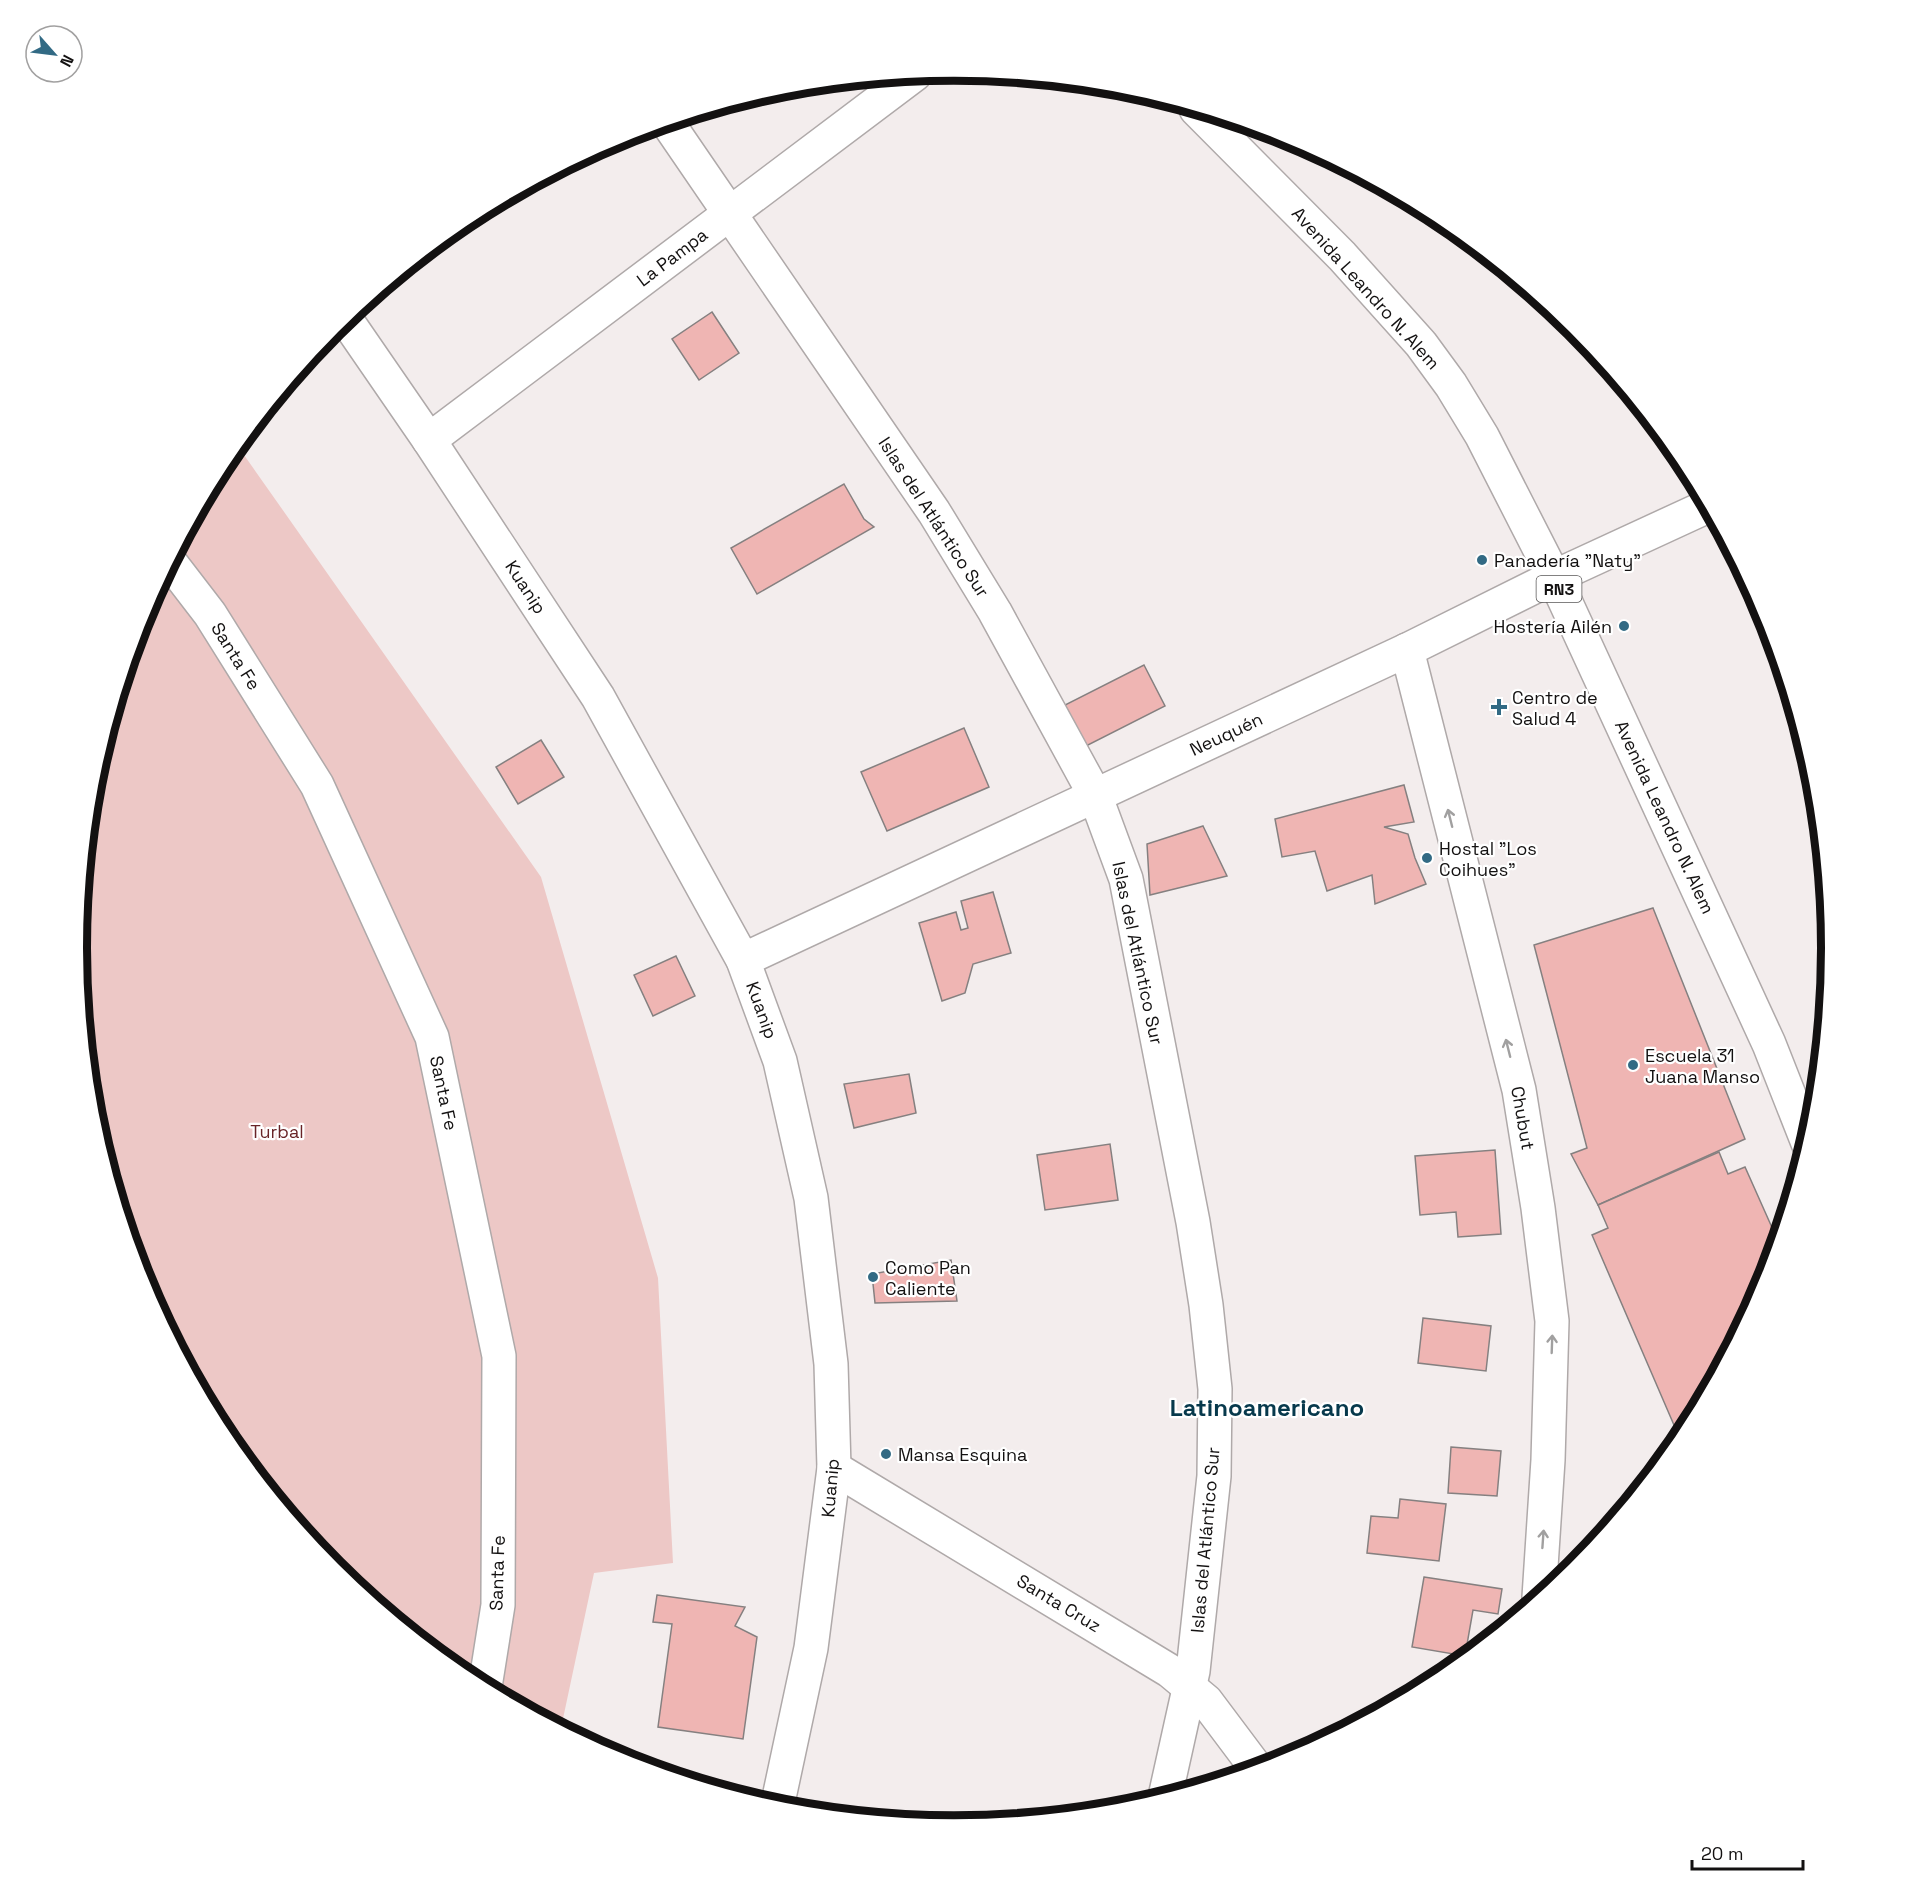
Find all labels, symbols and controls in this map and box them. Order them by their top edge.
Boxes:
north arrow [24,24,84,84]
text: N [55,51,79,70]
street label: Avenida Leandro N. Alem [1287,202,1445,374]
street label: La Pampa [632,223,712,291]
street label: Islas del Atlántico Sur [874,432,995,602]
place label: Panadería "Naty" [1494,549,1641,572]
marker: Panadería "Naty" [1475,553,1489,567]
street label: Kuanip [500,556,552,618]
road number: RN3 [1536,576,1582,602]
place label: Hostería Ailén [1493,615,1612,638]
street label: Santa Fe [206,618,266,694]
marker: Hostería Ailén [1617,619,1631,633]
place label: Centro de Salud 4 [1512,686,1598,730]
marker: Centro de Salud 4 [1490,698,1508,716]
street label: Neuquén [1186,707,1266,761]
street label: Avenida Leandro N. Alem [1610,717,1720,917]
one-way arrow [1443,809,1455,828]
place label: Hostal "Los Coihues" [1439,837,1537,881]
marker: Hostal "Los Coihues" [1420,851,1434,865]
street label: Islas del Atlántico Sur [1107,859,1169,1047]
street label: Kuanip [741,978,783,1042]
one-way arrow [1502,1039,1514,1058]
place label: Escuela 31 Juana Manso [1645,1044,1760,1088]
street label: Santa Fe [425,1054,463,1132]
marker: Escuela 31 Juana Manso [1626,1058,1640,1072]
street label: Chubut [1506,1084,1540,1152]
park label: Turbal [250,1120,304,1143]
place label: Como Pan Caliente [885,1256,971,1300]
marker: Como Pan Caliente [866,1270,880,1284]
one-way arrow [1546,1335,1557,1355]
district label: Latinoamericano [1170,1392,1364,1423]
place label: Mansa Esquina [898,1443,1027,1466]
street label: Islas del Atlántico Sur [1185,1446,1225,1634]
marker: Mansa Esquina [879,1447,893,1461]
street label: Kuanip [816,1458,844,1518]
one-way arrow [1538,1530,1549,1549]
street label: Santa Fe [484,1535,510,1611]
street label: Santa Cruz [1013,1569,1105,1637]
scale bar [1692,1833,1803,1871]
text: 20 m [1701,1842,1744,1865]

